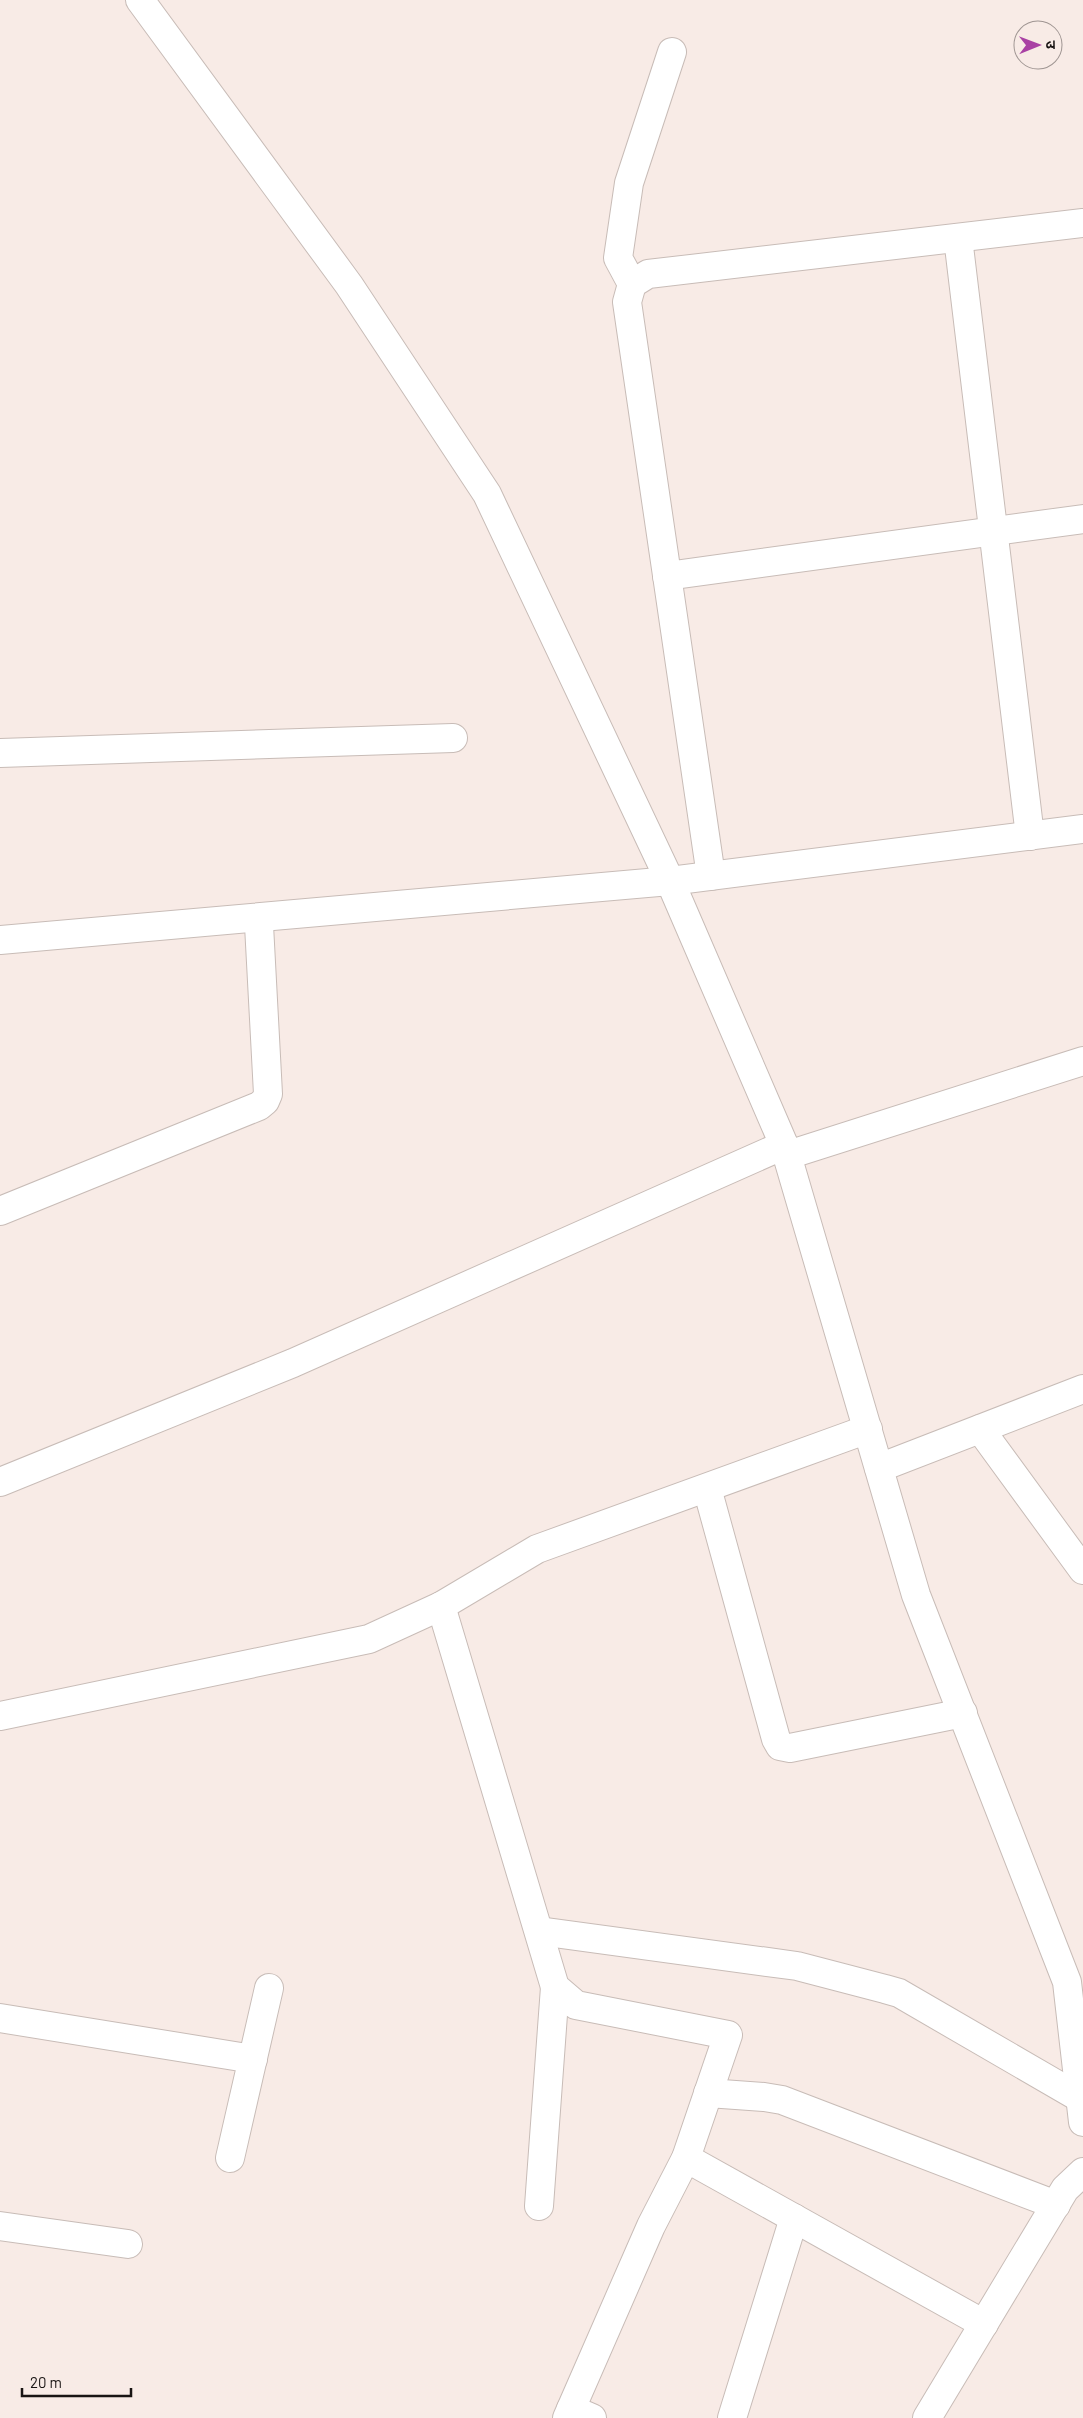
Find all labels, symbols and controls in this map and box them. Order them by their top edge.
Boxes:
north arrow [1013,20,1063,70]
text: उ [1043,41,1060,50]
scale bar [22,2366,131,2398]
text: 20 m [30,2373,62,2391]

